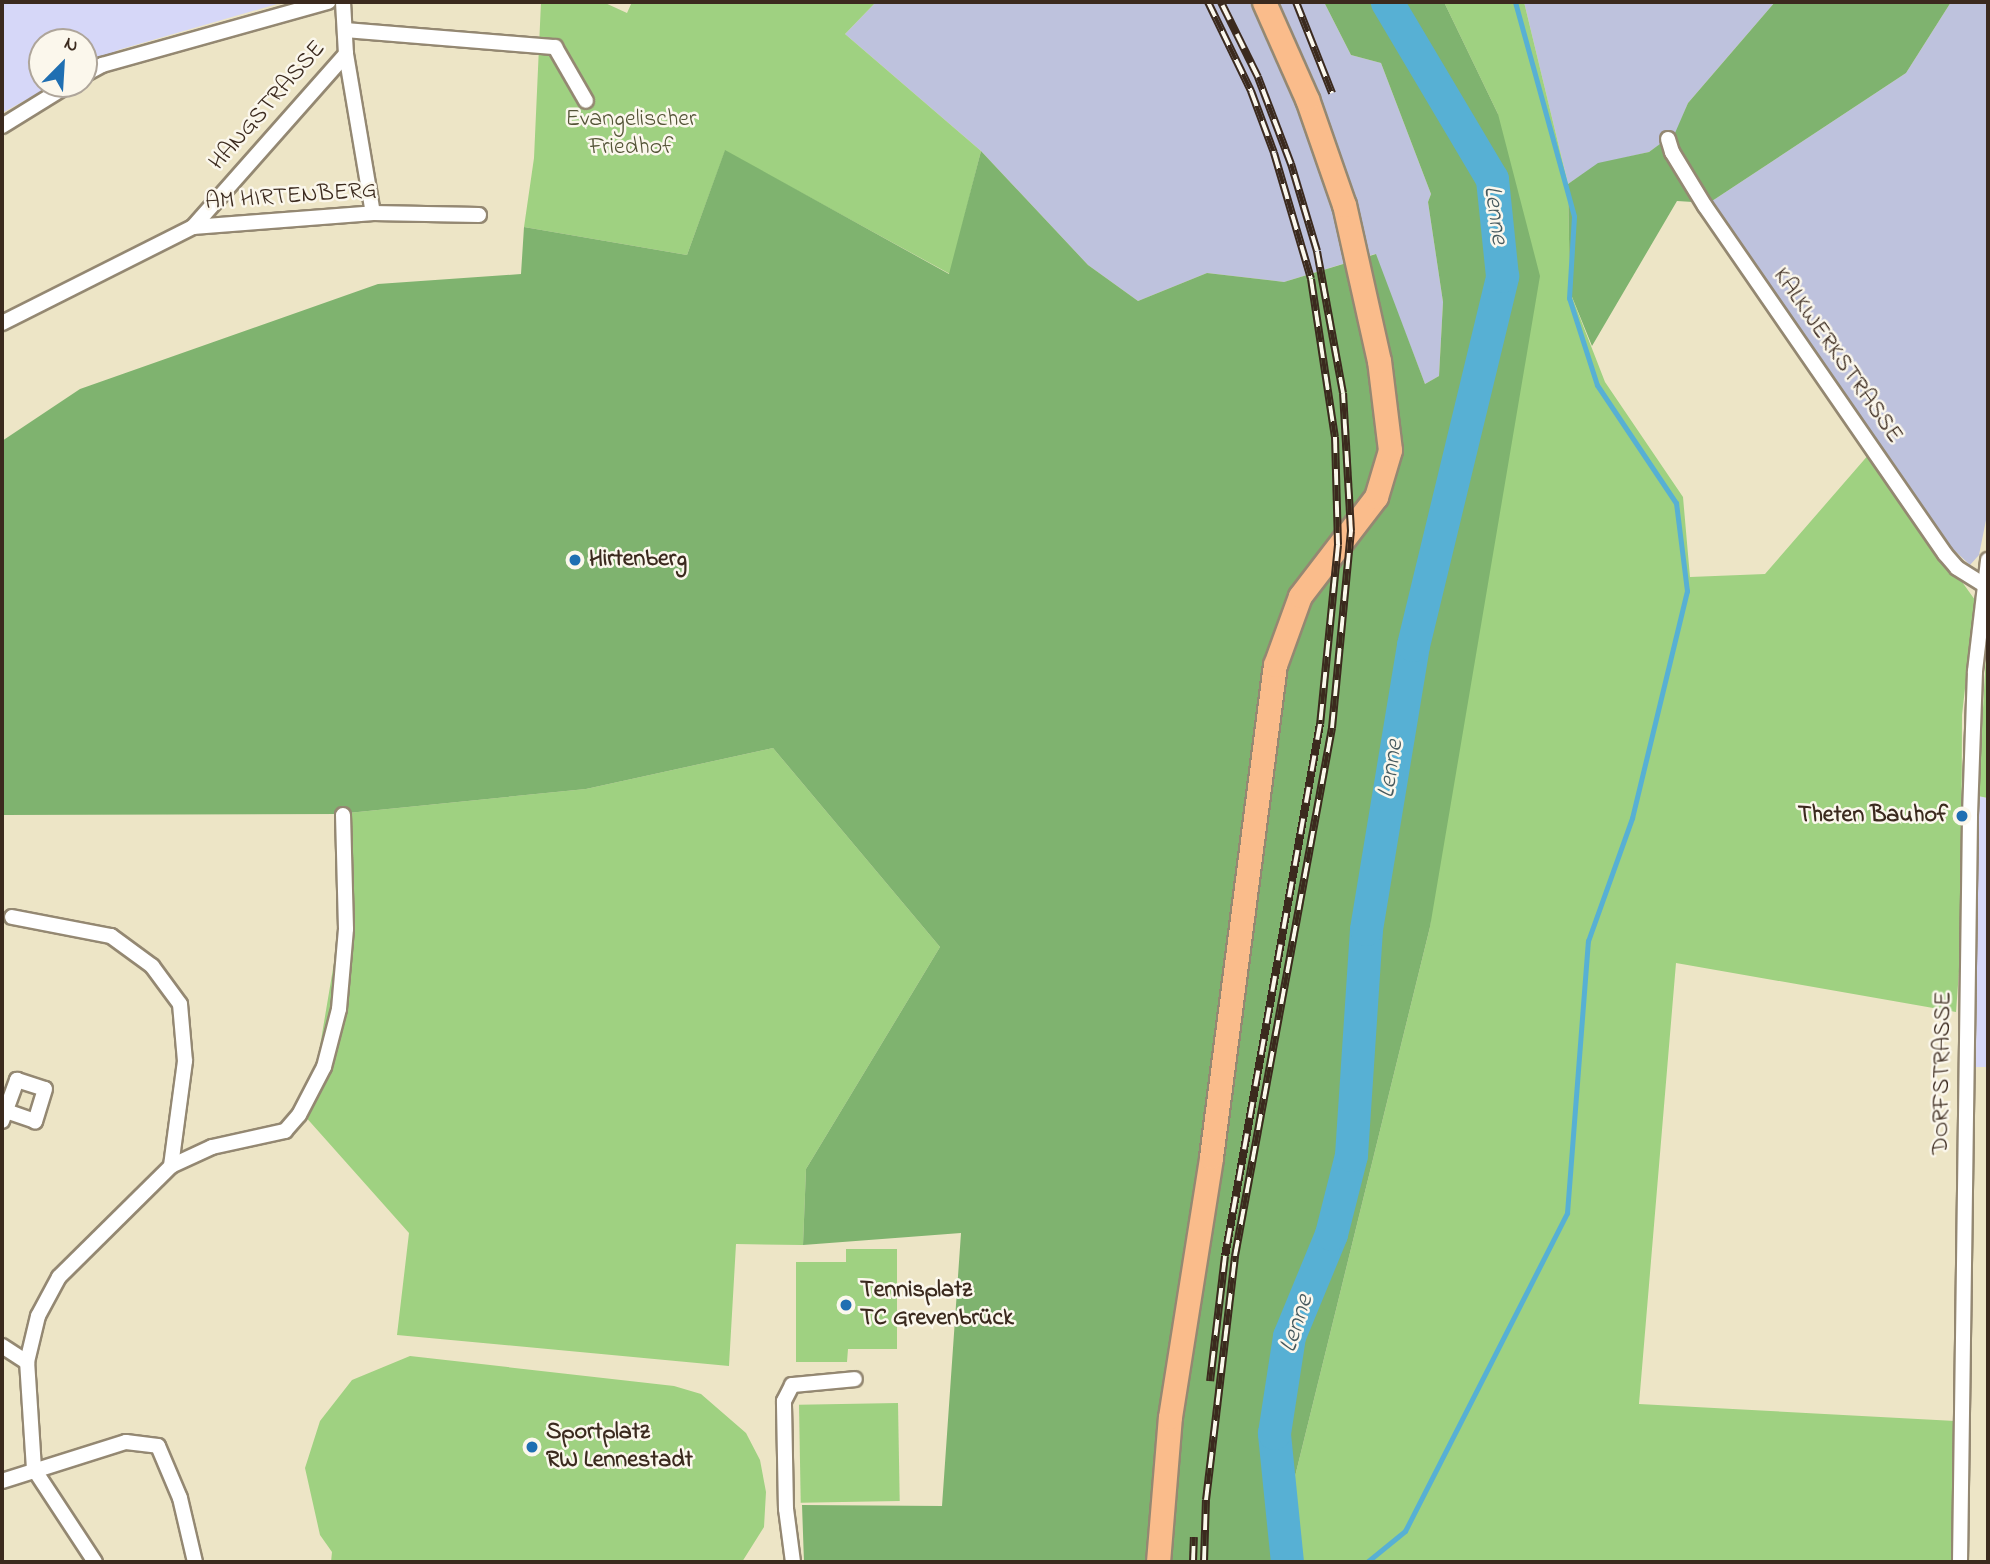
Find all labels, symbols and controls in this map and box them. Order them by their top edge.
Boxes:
north arrow [28,28,98,98]
text: N [60,30,82,60]
street label: HANGSTRASSE [204,35,332,177]
park label: Evangelischer Friedhof [566,106,696,162]
street label: AM HIRTENBERG [204,177,378,217]
water label: Lenne [1474,184,1514,246]
street label: KALKWERKSTRASSE [1766,263,1908,449]
place label: Hirtenberg [589,546,687,574]
marker: Hirtenberg [567,552,583,568]
water label: Lenne [1372,738,1412,800]
place label: Theten Bauhof [1798,802,1948,830]
marker: Theten Bauhof [1954,808,1970,824]
street label: DORFSTRASSE [1927,991,1959,1155]
place label: Tennisplatz TC Grevenbrück [860,1277,1014,1333]
water label: Lenne [1274,1291,1322,1357]
marker: Tennisplatz TC Grevenbrück [838,1297,854,1313]
place label: Sportplatz RW Lennestadt [546,1419,693,1475]
marker: Sportplatz RW Lennestadt [524,1439,540,1455]

